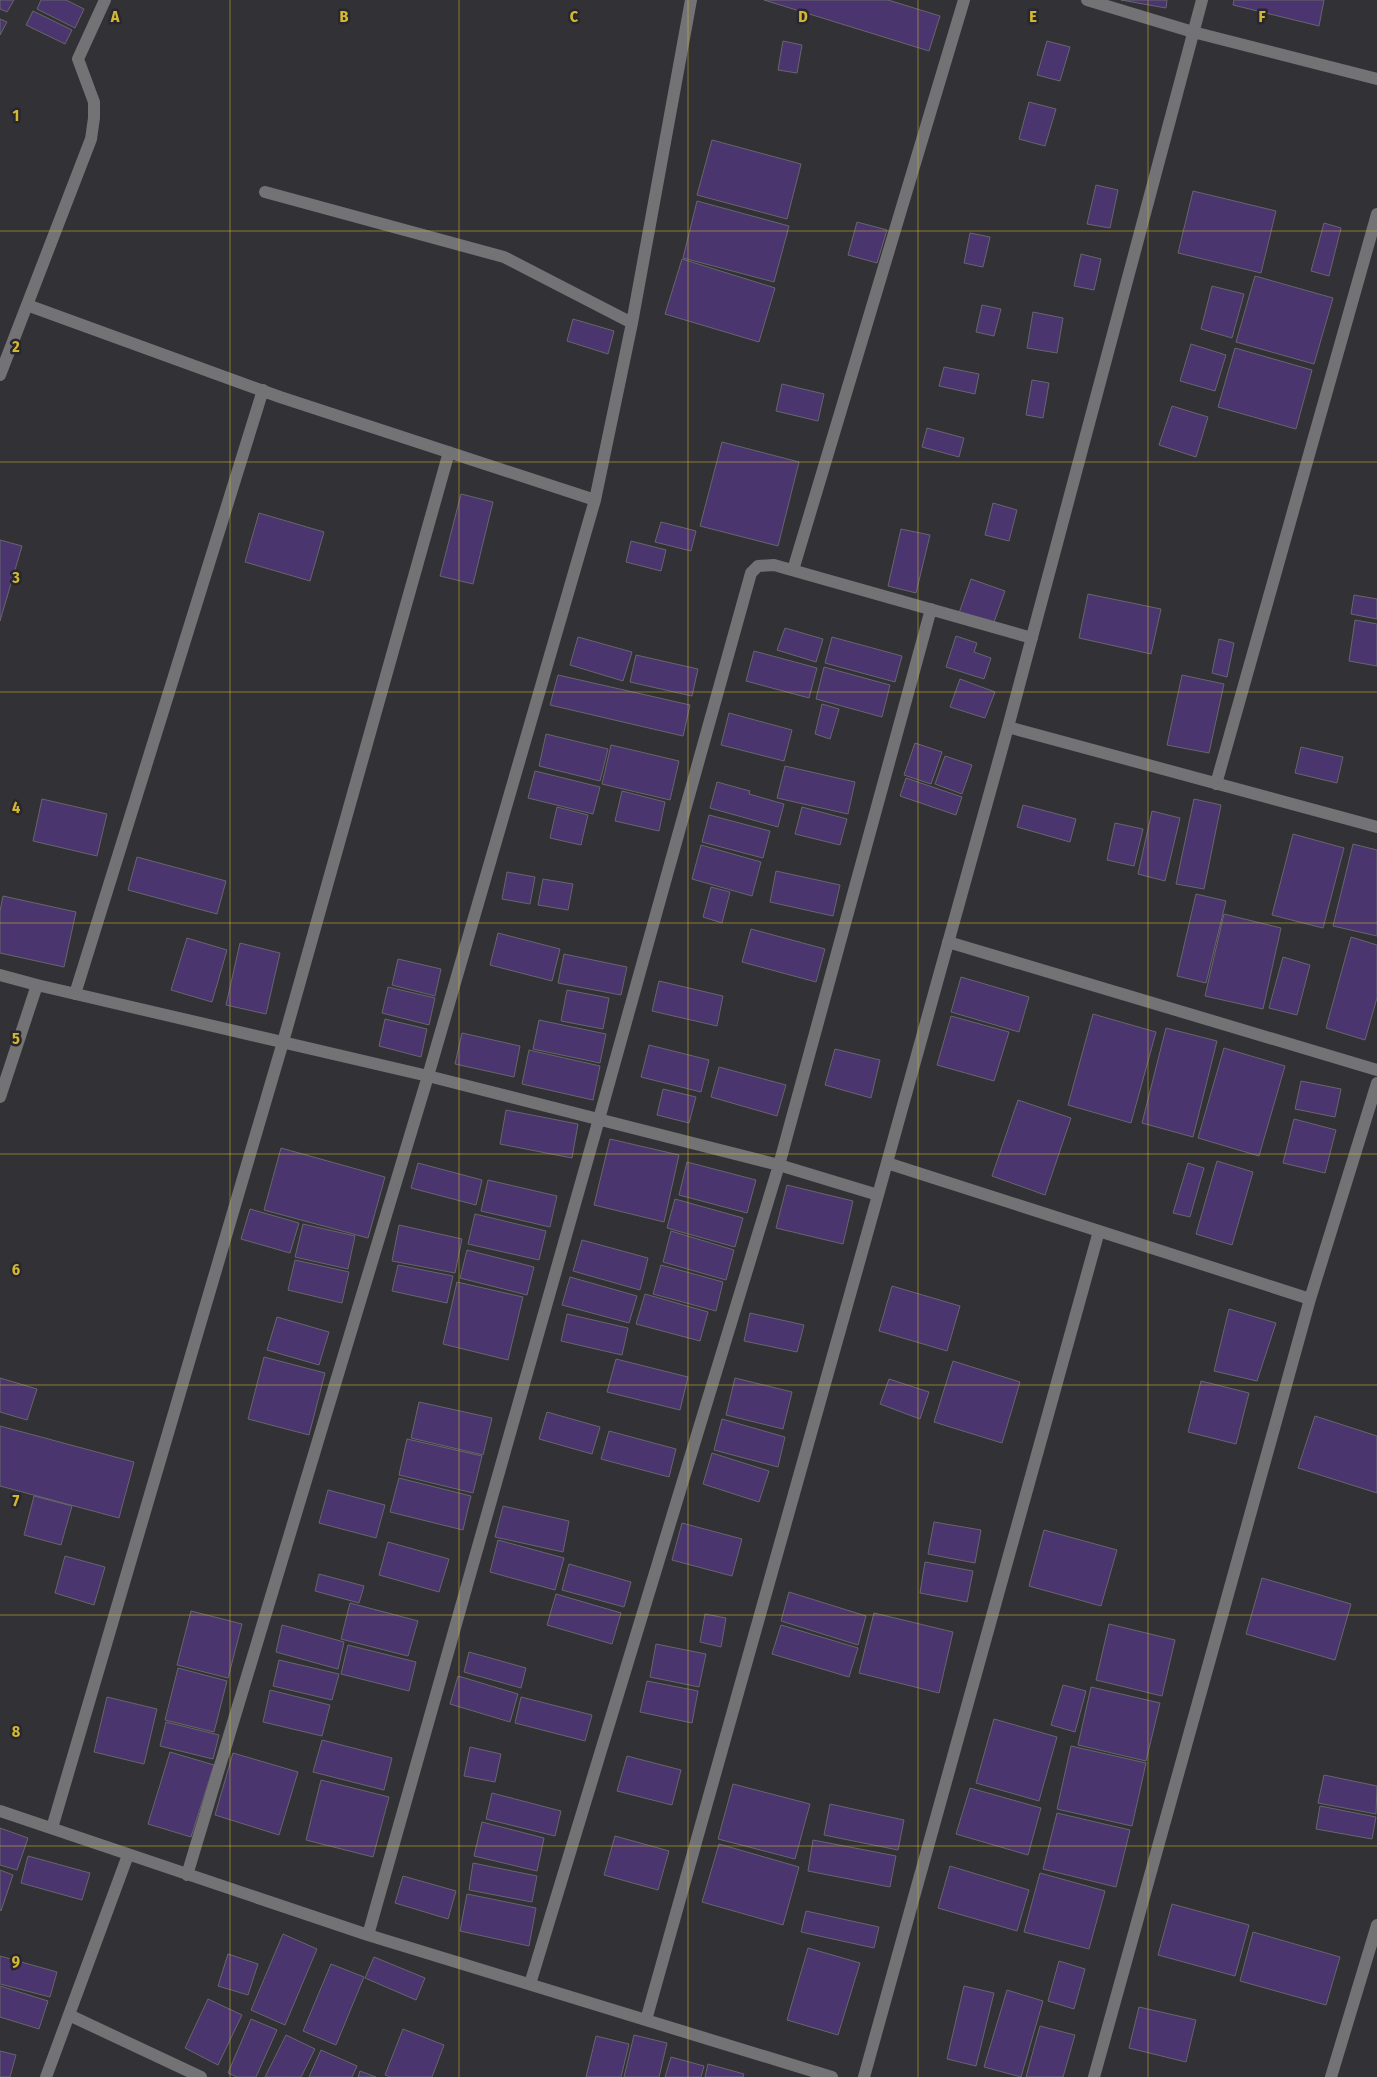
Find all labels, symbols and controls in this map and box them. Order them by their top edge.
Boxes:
text: A [110,7,120,26]
text: B [340,7,349,26]
text: C [570,7,579,26]
text: D [798,7,808,26]
text: E [1029,7,1037,26]
text: F [1258,7,1266,26]
text: 1 [13,106,19,125]
text: 2 [11,337,20,356]
text: 3 [11,568,20,587]
text: 4 [12,798,20,817]
text: 5 [12,1029,20,1048]
text: 6 [12,1260,20,1279]
text: 7 [13,1491,20,1510]
text: 8 [12,1722,21,1741]
text: 9 [12,1952,20,1971]

